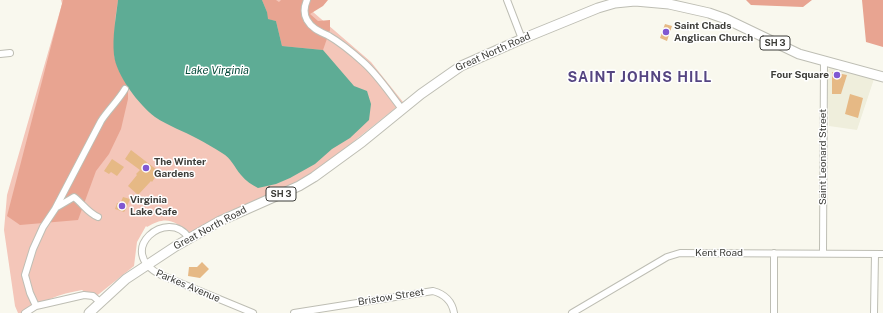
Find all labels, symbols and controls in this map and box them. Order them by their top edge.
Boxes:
place label: Saint Chads Anglican Church [674,20,753,44]
marker: Saint Chads Anglican Church [661,27,671,37]
street label: Great North Road [454,30,532,74]
road number: SH 3 [760,36,790,50]
water label: Lake Virginia [185,64,249,78]
place label: Four Square [771,69,829,81]
district label: SAINT JOHNS HILL [568,70,712,86]
marker: Four Square [832,70,842,80]
street label: Saint Leonard Street [817,109,829,205]
place label: The Winter Gardens [154,156,206,180]
marker: The Winter Gardens [141,163,151,173]
road number: SH 3 [266,187,296,201]
place label: Virginia Lake Cafe [130,194,177,218]
marker: Virginia Lake Cafe [117,201,127,211]
street label: Great North Road [171,204,249,252]
street label: Kent Road [695,247,743,259]
street label: Parkes Avenue [154,267,222,305]
street label: Bristow Street [357,286,425,308]

